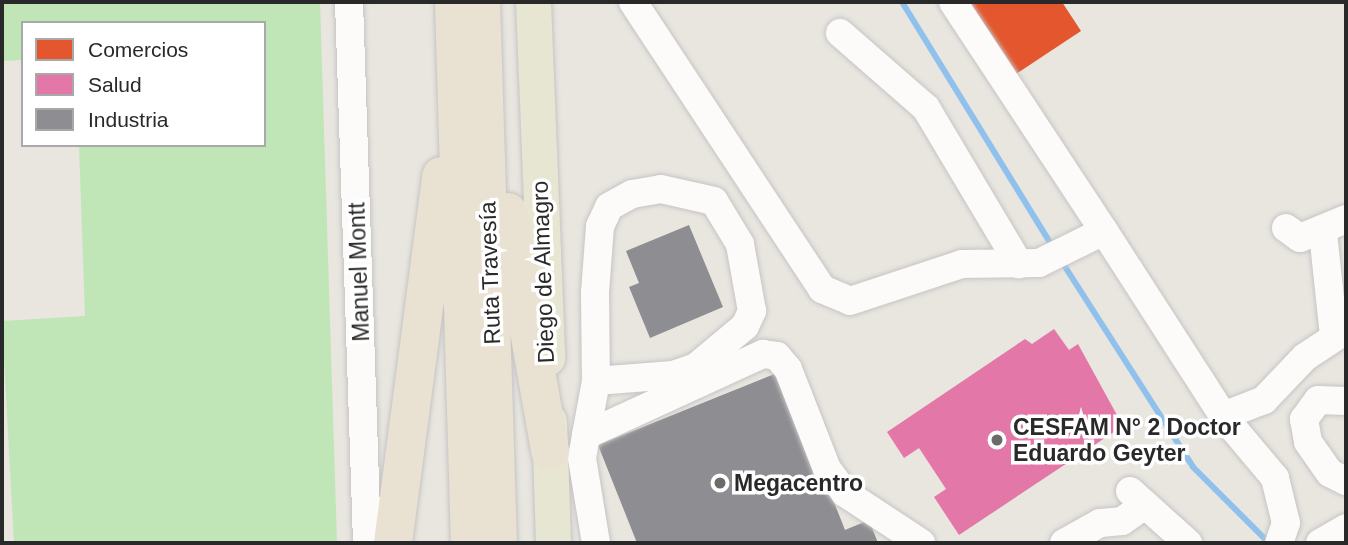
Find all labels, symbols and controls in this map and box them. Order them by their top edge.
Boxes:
legend [21,21,266,147]
text: Comercios [88,38,188,61]
text: Salud [88,73,142,96]
text: Industria [88,108,169,131]
street label: Diego de Almagro [526,180,560,364]
street label: Ruta Travesía [474,201,506,345]
street label: Manuel Montt [343,202,375,342]
place label: CESFAM N° 2 Doctor Eduardo Geyter [1013,413,1241,467]
marker: CESFAM N° 2 Doctor Eduardo Geyter [987,430,1007,450]
place label: Megacentro [734,469,863,497]
marker: Megacentro [712,475,728,491]

